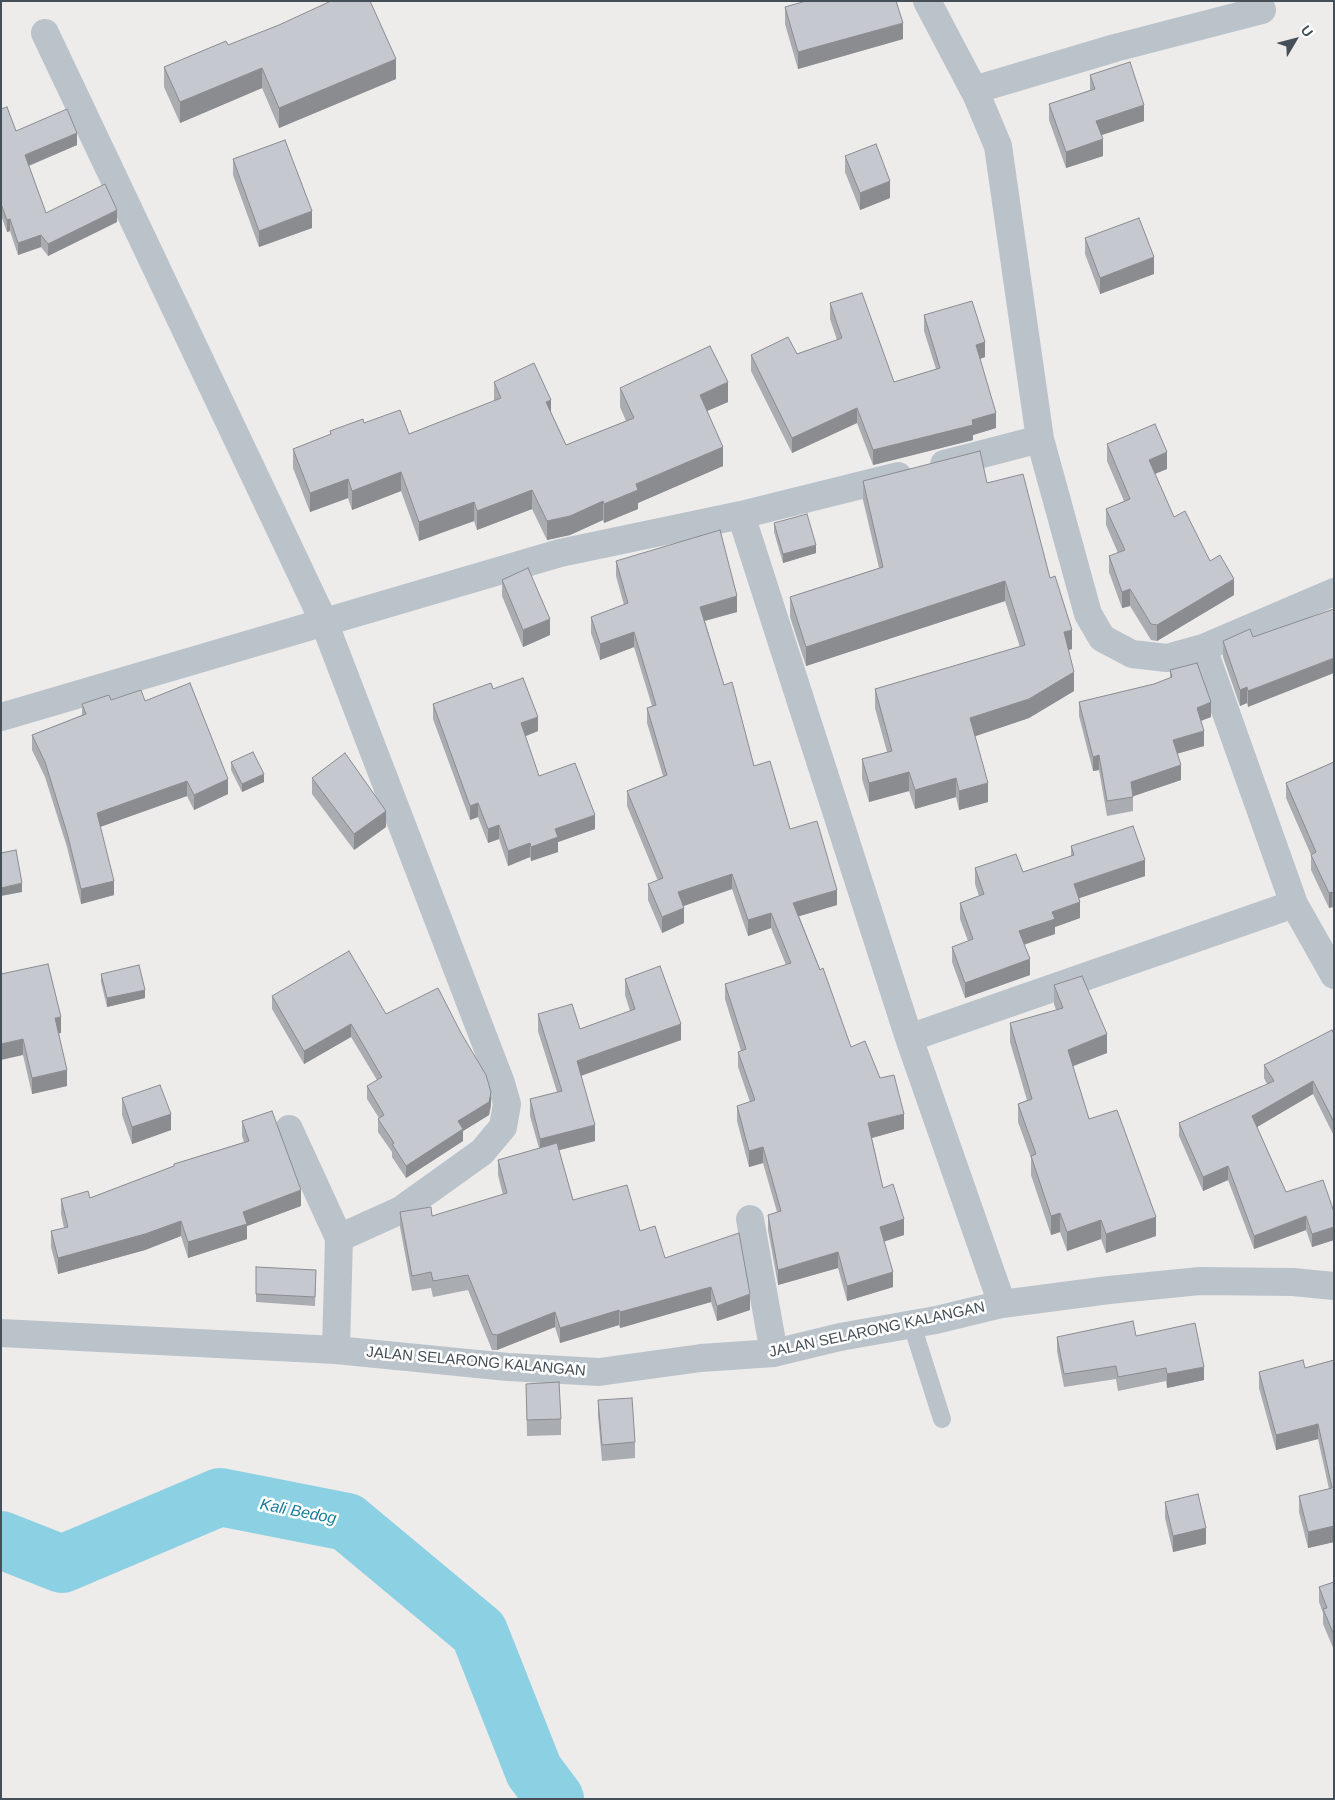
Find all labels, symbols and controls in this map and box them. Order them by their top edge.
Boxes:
north arrow [1270,15,1320,65]
text: U [1298,22,1316,40]
street label: JALAN SELARONG KALANGAN [767,1298,987,1362]
street label: JALAN SELARONG KALANGAN [366,1343,586,1381]
water label: Kali Bedog [258,1495,338,1529]

